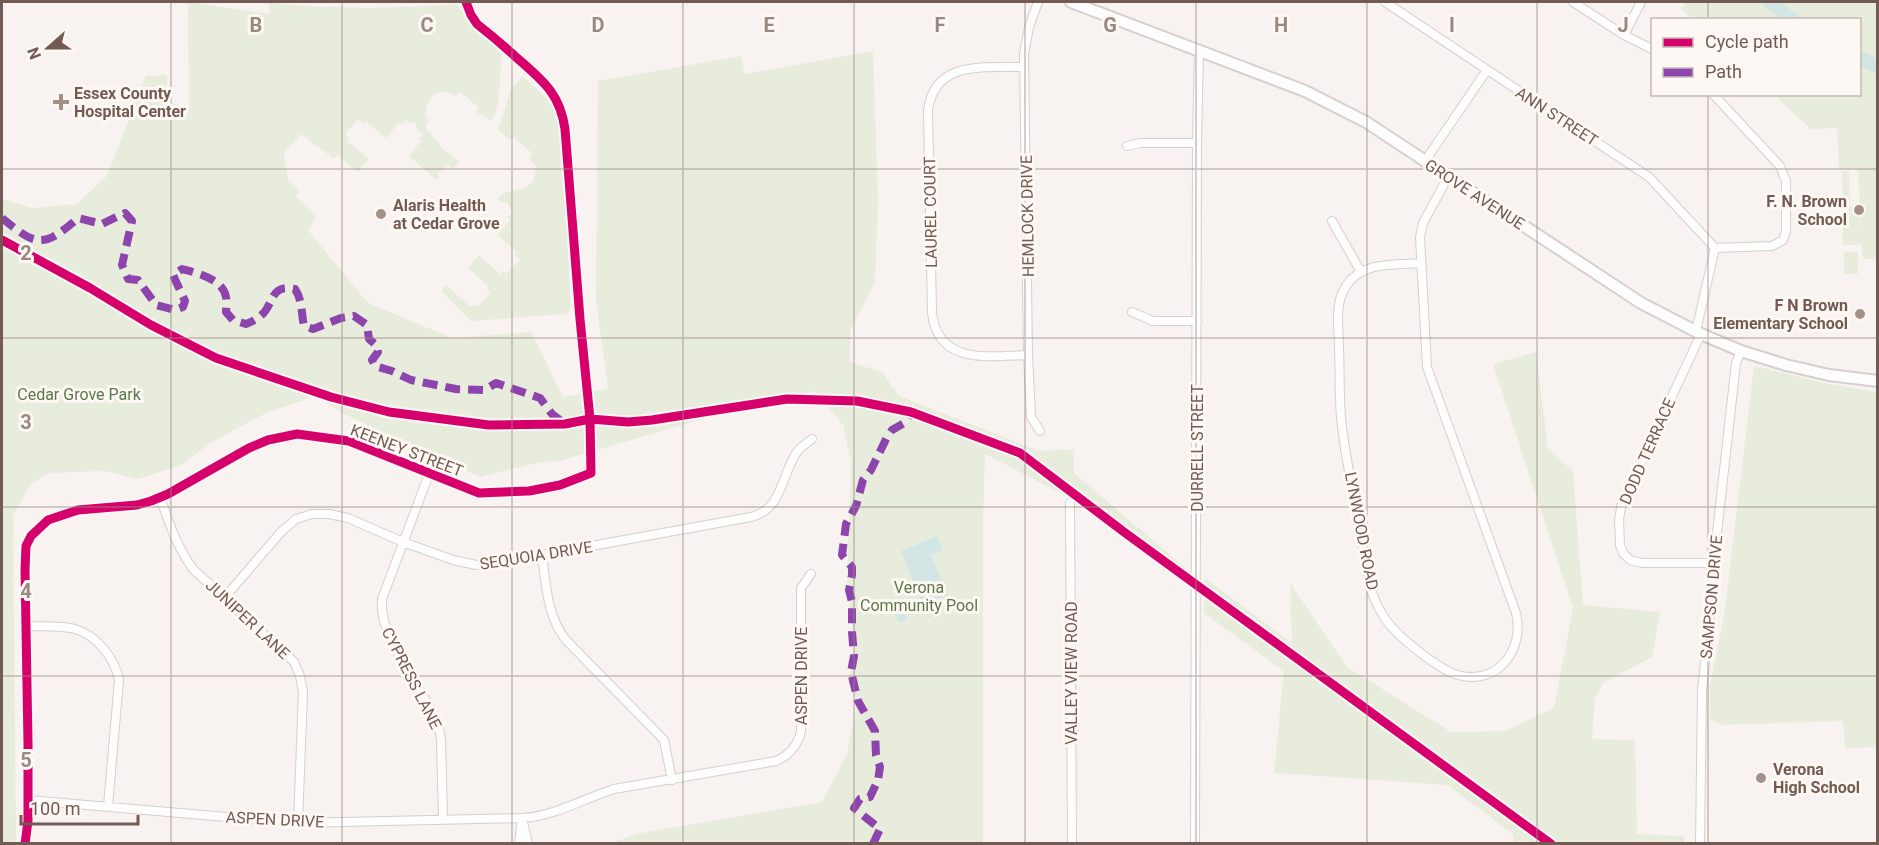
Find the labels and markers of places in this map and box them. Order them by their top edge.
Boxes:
place label: Essex County Hospital Center [74,84,186,121]
marker: Essex County Hospital Center [52,93,70,111]
place label: F. N. Brown School [1766,192,1847,229]
place label: Alaris Health at Cedar Grove [393,196,500,233]
marker: F. N. Brown School [1852,203,1866,217]
marker: Alaris Health at Cedar Grove [374,207,388,221]
place label: F N Brown Elementary School [1713,296,1848,333]
marker: F N Brown Elementary School [1853,307,1867,321]
place label: Verona High School [1773,760,1860,797]
marker: Verona High School [1754,771,1768,785]

